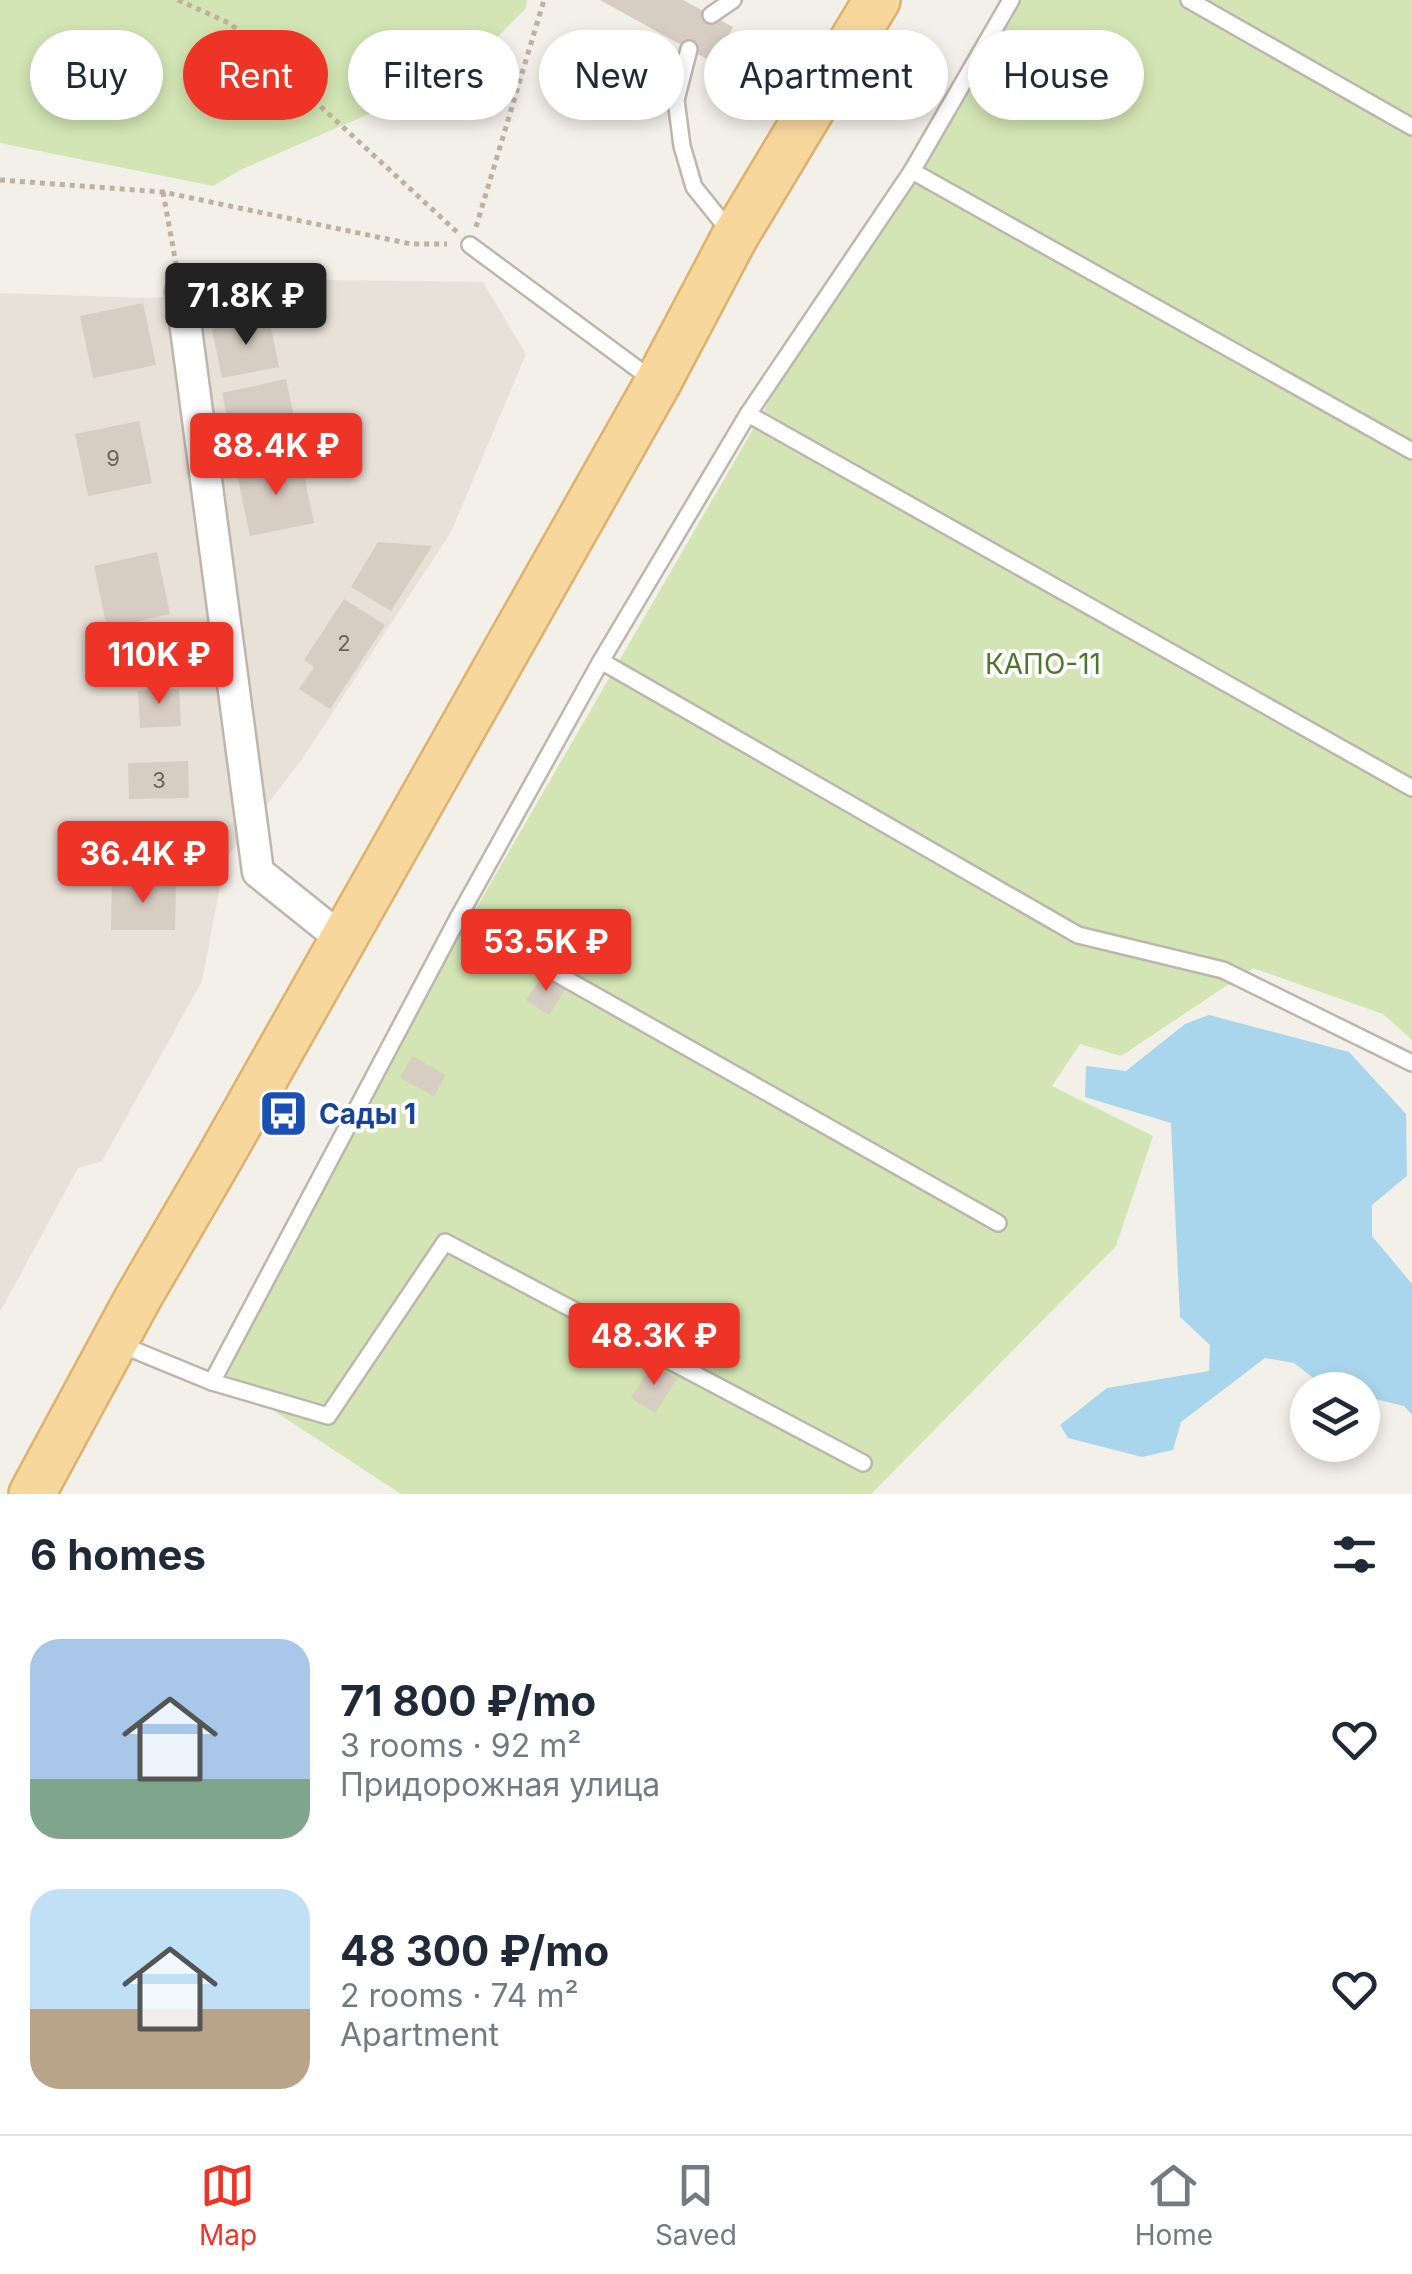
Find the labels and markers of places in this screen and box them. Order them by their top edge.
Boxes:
pin: 71.8K ₽ [154,263,338,348]
pin: 88.4K ₽ [184,413,368,498]
pin: 110K ₽ [78,622,240,707]
pin: 36.4K ₽ [51,821,235,906]
pin: 53.5K ₽ [454,909,638,994]
bus stop icon: Сады 1 [258,1088,310,1140]
place label: Сады 1 [319,1097,416,1131]
pin: 48.3K ₽ [562,1303,746,1388]

